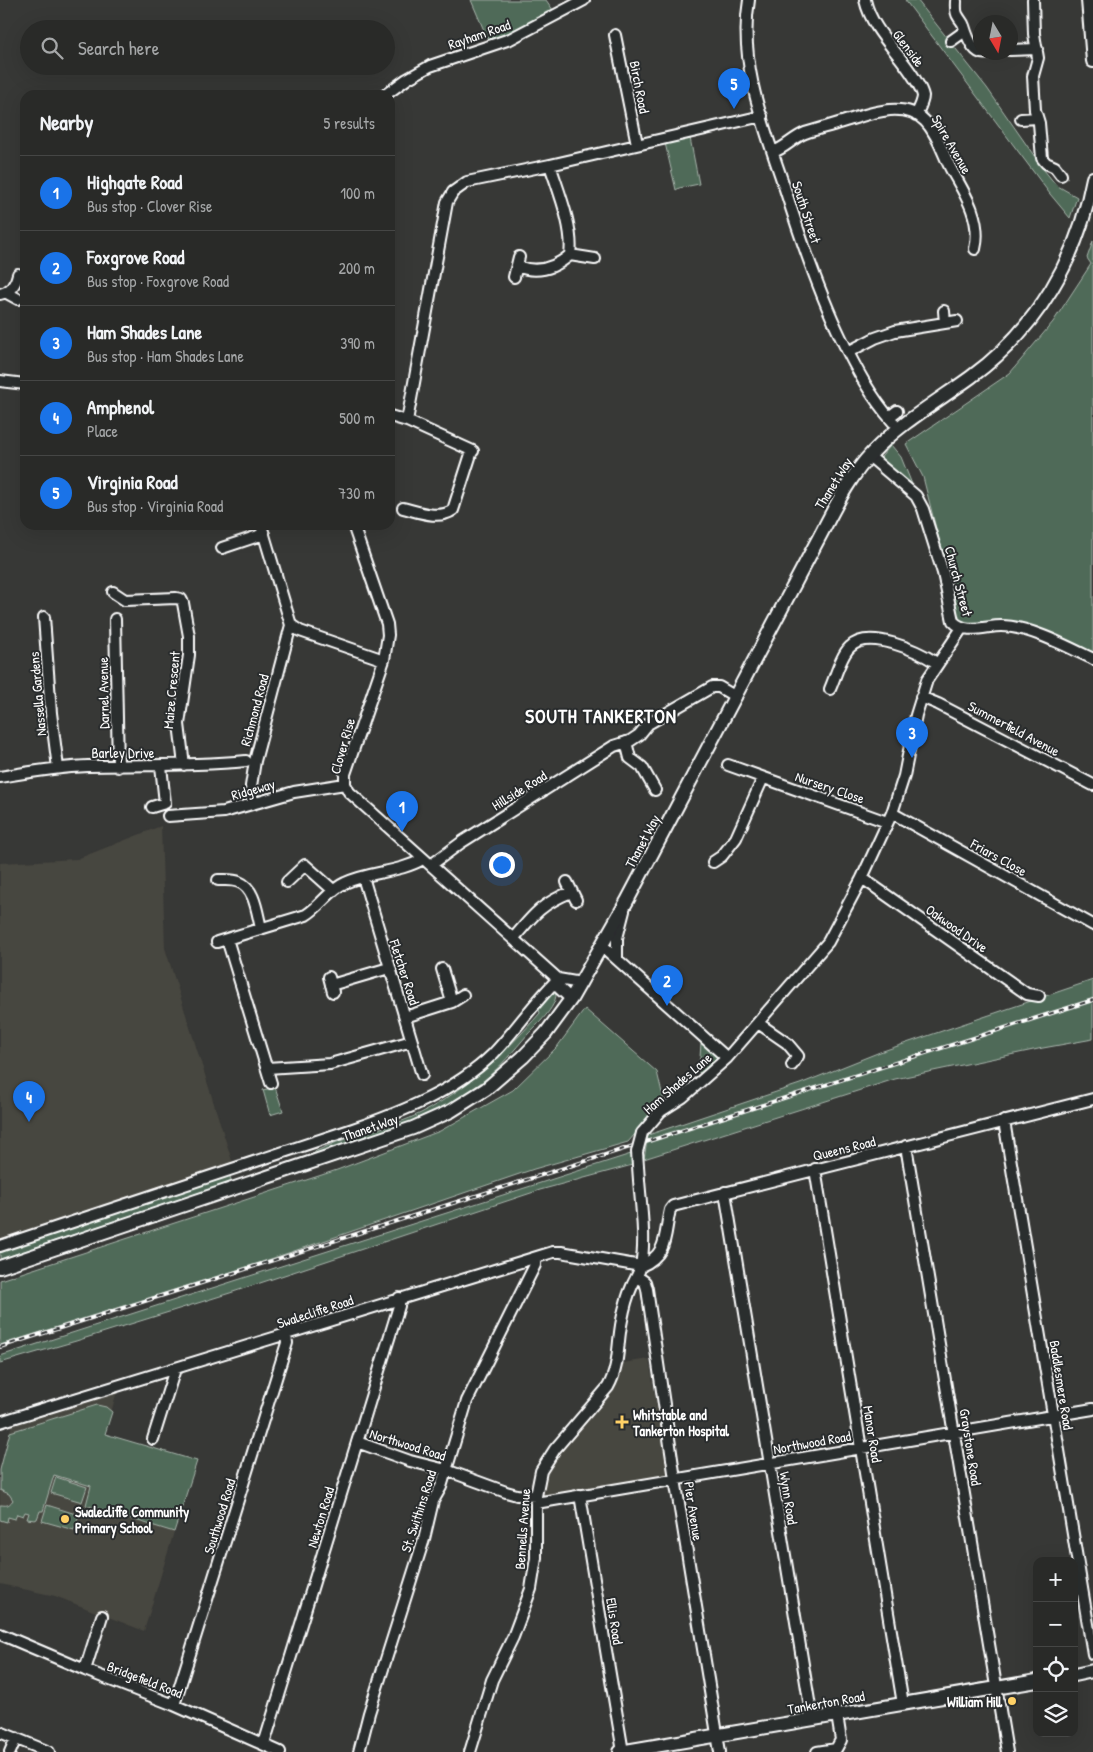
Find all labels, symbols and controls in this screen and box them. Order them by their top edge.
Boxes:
street label: Rayham Road [445,14,514,54]
north arrow [973,15,1018,60]
search box [20,20,395,75]
street label: Glenside [889,26,929,71]
icon: search [38,34,66,62]
text: Search here [78,35,159,61]
street label: Birch Road [626,59,654,115]
pin: 5 [718,68,750,109]
text: Nearby [40,108,93,137]
street label: Spire Avenue [927,111,977,178]
text: 5 results [324,112,375,134]
text: Highgate Road [87,169,182,195]
street label: South Street [788,179,826,246]
text: 1 [53,182,59,204]
text: 100 m [340,182,375,204]
text: Bus stop · Clover Rise [87,195,212,217]
text: Foxgrove Road [87,244,184,270]
text: 2 [52,257,60,279]
text: 200 m [339,257,375,279]
text: Bus stop · Foxgrove Road [87,270,229,292]
text: Ham Shades Lane [87,319,202,345]
text: 3 [52,332,60,354]
text: 390 m [340,332,375,354]
text: Bus stop · Ham Shades Lane [87,345,244,367]
text: Amphenol [87,394,154,420]
text: 4 [53,407,59,429]
text: 500 m [339,407,375,429]
text: Place [87,420,118,442]
street label: Thanet Way [810,453,857,513]
text: Virginia Road [87,469,178,495]
text: 5 [53,482,59,504]
text: 730 m [338,482,375,504]
text: Bus stop · Virginia Road [87,495,223,517]
street label: Church Street [941,544,977,618]
street label: Maize Crescent [158,650,184,730]
street label: Nassella Gardens [24,651,50,737]
street label: Darnel Avenue [93,656,113,729]
street label: Richmond Road [235,671,273,748]
street label: Summerfield Avenue [965,696,1063,760]
district label: SOUTH TANKERTON [525,703,677,729]
street label: Clover Rise [325,715,359,776]
pin: 3 [896,717,928,758]
street label: Barley Drive [92,743,155,763]
street label: Hillside Road [488,765,551,814]
street label: Nursery Close [793,766,868,809]
street label: Ridgeway [229,774,277,805]
pin: 1 [386,791,418,832]
street label: Thanet Way [620,811,665,871]
street label: Friars Close [967,833,1031,880]
your location [489,852,515,878]
street label: Oakwood Drive [922,900,992,957]
street label: Fletcher Road [385,936,425,1008]
pin: 2 [651,965,683,1006]
street label: Ham Shades Lane [639,1048,716,1118]
pin: 4 [13,1081,45,1122]
street label: Thanet Way [340,1109,401,1146]
street label: Queens Road [811,1131,878,1165]
street label: Swalecliffe Road [274,1290,356,1332]
street label: Baddlesmere Road [1046,1339,1079,1432]
street label: Manor Road [859,1404,887,1464]
place label: Whitstable and Tankerton Hospital [632,1405,729,1442]
street label: Graystone Road [955,1407,987,1487]
marker: Whitstable and Tankerton Hospital [615,1415,629,1429]
street label: Northwood Road [368,1423,449,1465]
street label: Northwood Road [772,1426,853,1458]
street label: St. Swithins Road [396,1467,440,1554]
street label: Wynn Road [774,1470,803,1527]
street label: Southwood Road [199,1476,240,1556]
street label: Pier Avenue [680,1480,708,1542]
street label: Newton Road [302,1484,338,1550]
street label: Bennells Avenue [510,1487,534,1570]
place label: Swalecliffe Community Primary School [75,1502,189,1539]
marker: Swalecliffe Community Primary School [59,1513,71,1525]
map controls [1033,1557,1078,1737]
button: + [1033,1557,1078,1602]
street label: Ellis Road [602,1596,628,1646]
button: − [1033,1602,1078,1647]
button: locate [1033,1647,1078,1692]
street label: Bridgefield Road [104,1656,186,1703]
street label: Tankerton Road [786,1686,867,1718]
place label: William Hill [947,1692,1003,1711]
button: layers [1033,1692,1078,1737]
marker: William Hill [1006,1695,1018,1707]

